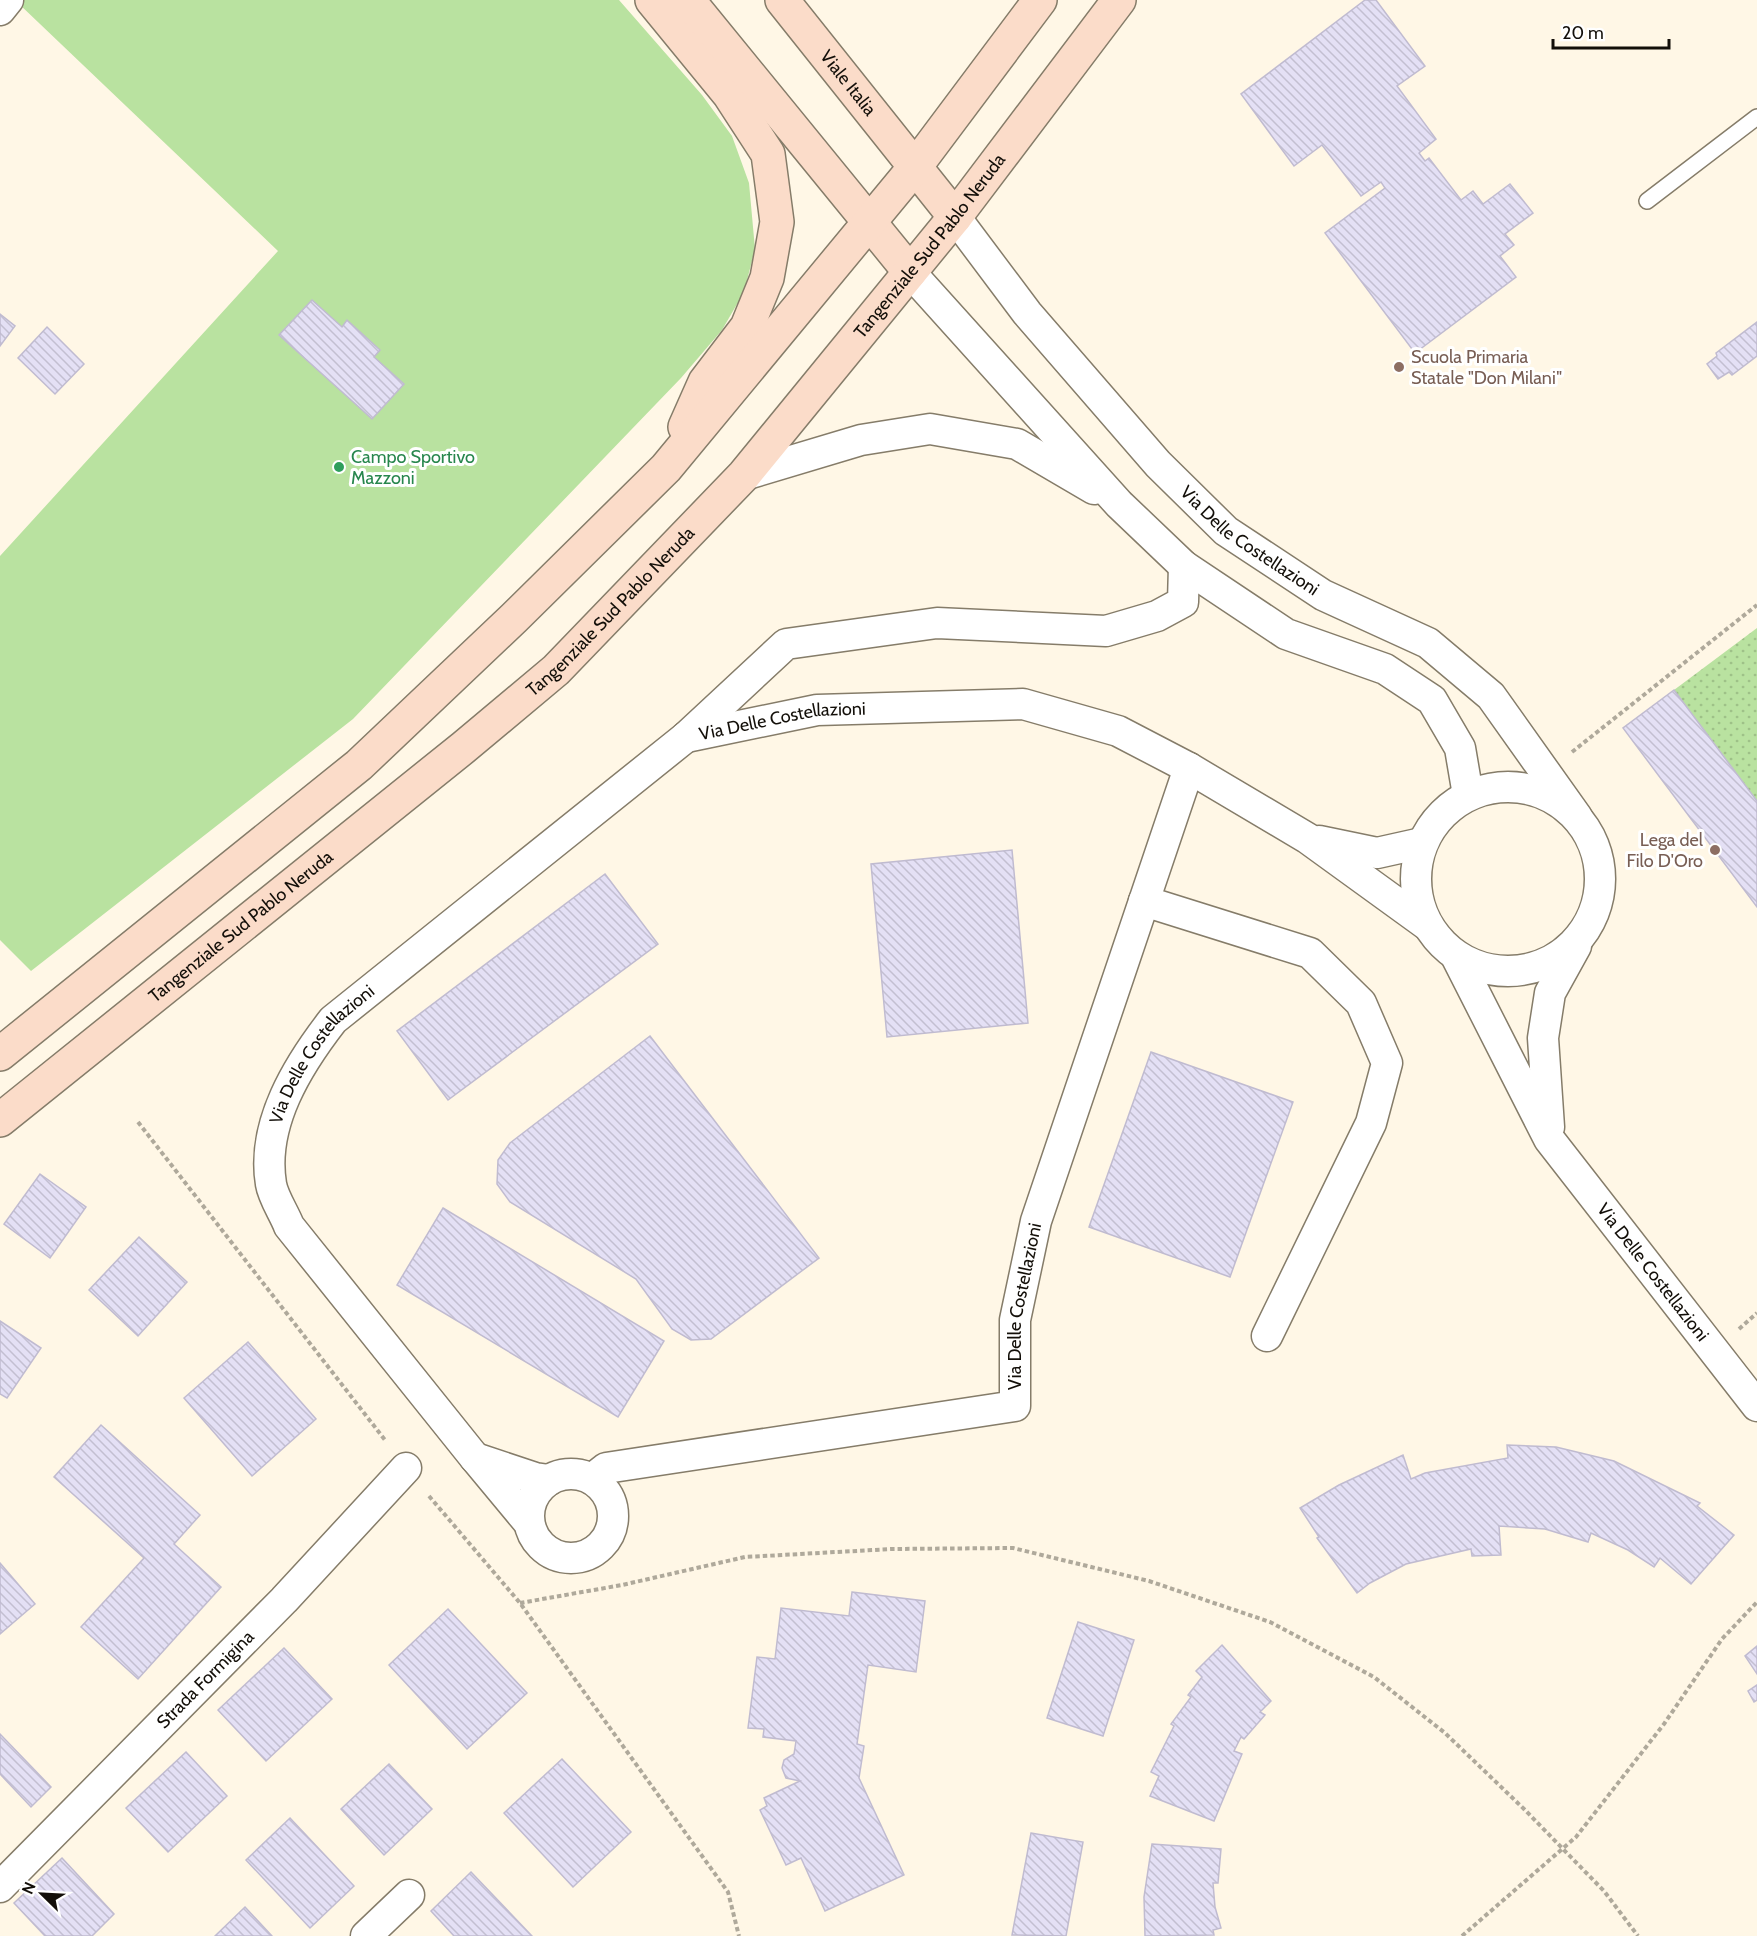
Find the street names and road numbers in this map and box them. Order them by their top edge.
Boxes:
street label: Viale Italia [815,46,881,120]
street label: Tangenziale Sud Pablo Neruda [849,149,1010,343]
street label: Via Delle Costellazioni [1176,481,1323,600]
street label: Tangenziale Sud Pablo Neruda [522,522,699,701]
street label: Via Delle Costellazioni [697,698,866,745]
street label: Tangenziale Sud Pablo Neruda [144,846,338,1007]
street label: Via Delle Costellazioni [265,980,379,1127]
street label: Via Delle Costellazioni [1592,1199,1713,1346]
street label: Via Delle Costellazioni [1004,1221,1046,1390]
street label: Strada Formigina [152,1626,259,1733]

